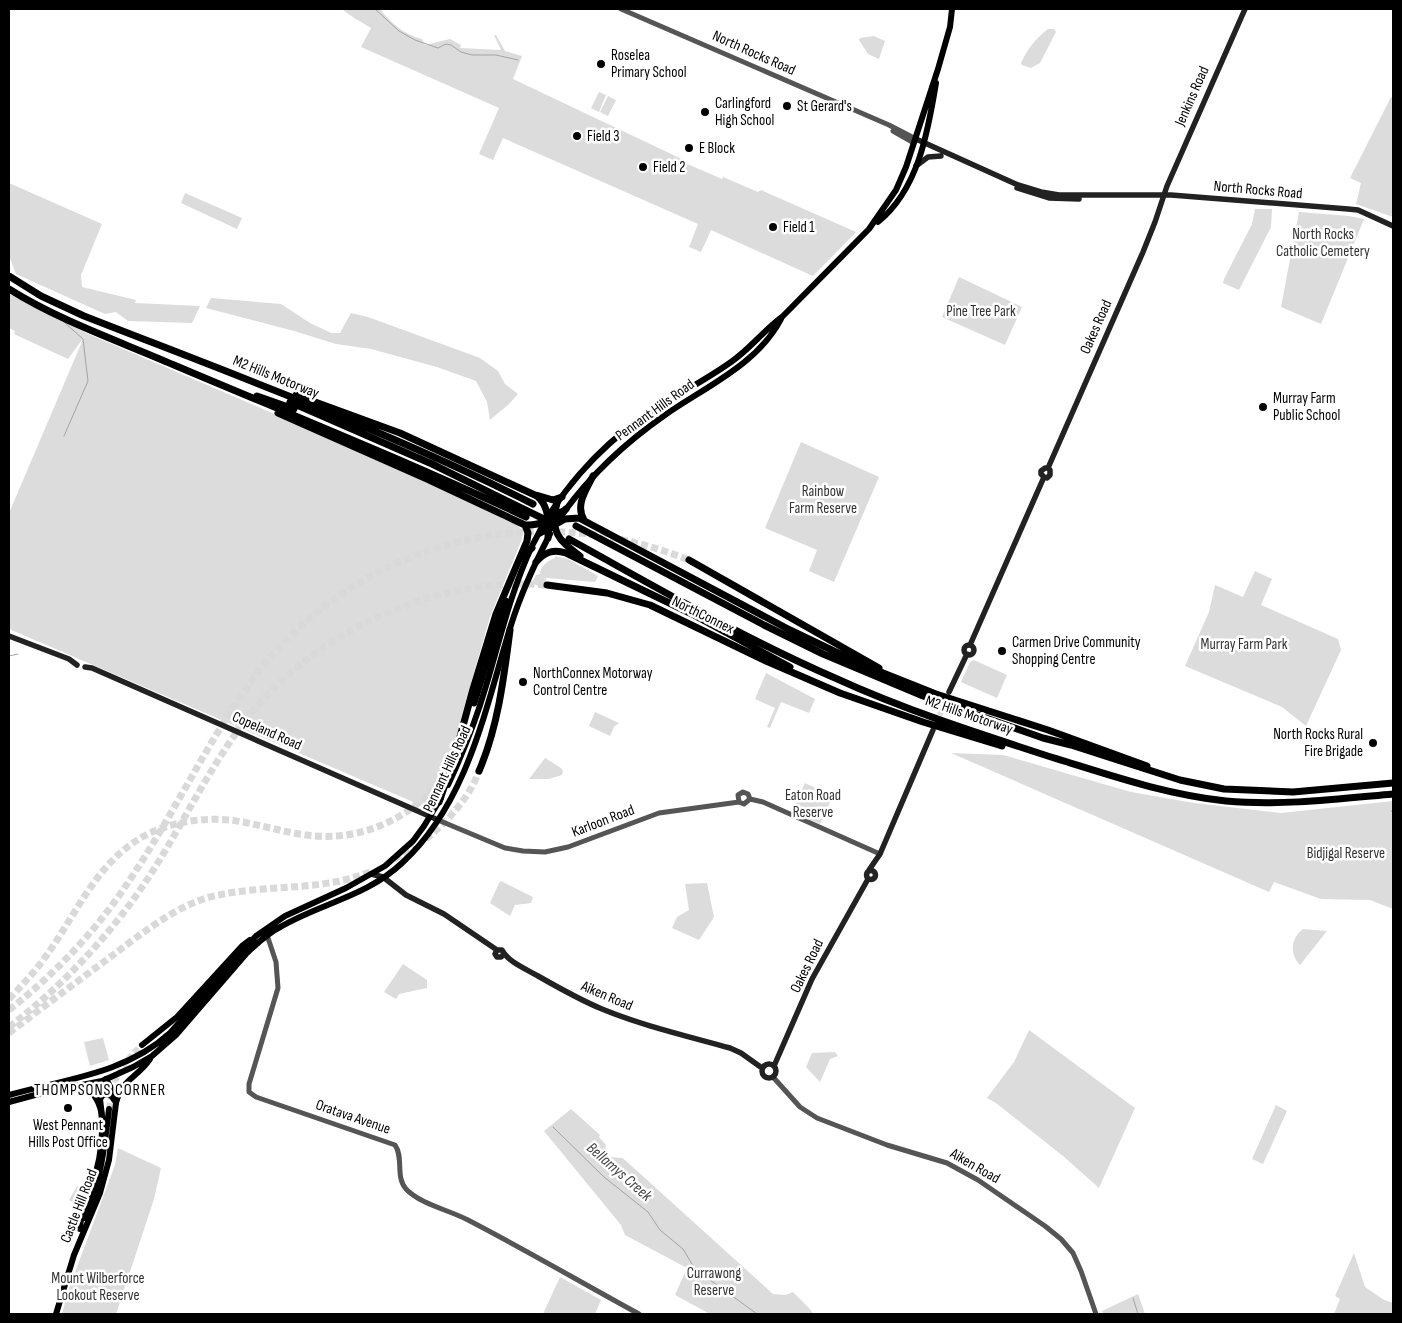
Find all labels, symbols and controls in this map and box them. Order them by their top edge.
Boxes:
street label: North Rocks Road [709,26,799,80]
place label: Roselea Primary School [611,46,687,82]
marker: Roselea Primary School [595,58,607,70]
street label: Jenkins Road [1170,63,1214,130]
place label: Carlingford High School [715,94,774,130]
place label: St Gerard's [797,97,852,116]
marker: St Gerard's [781,100,793,112]
marker: Carlingford High School [699,106,711,118]
place label: Field 3 [587,127,619,146]
marker: Field 3 [571,130,583,142]
place label: E Block [699,139,735,158]
marker: E Block [683,142,695,154]
place label: Field 2 [653,158,685,177]
marker: Field 2 [637,161,649,173]
street label: North Rocks Road [1213,177,1303,203]
place label: Field 1 [783,218,815,237]
marker: Field 1 [767,221,779,233]
park label: North Rocks Catholic Cemetery [1276,225,1370,261]
street label: Oakes Road [1076,297,1116,357]
park label: Pine Tree Park [946,302,1016,321]
street label: M2 Hills Motorway [230,351,322,403]
street label: Pennant Hills Road [612,375,698,445]
place label: Murray Farm Public School [1273,389,1340,425]
marker: Murray Farm Public School [1257,401,1269,413]
park label: Rainbow Farm Reserve [789,482,857,518]
street label: NorthConnex [669,592,738,638]
place label: Carmen Drive Community Shopping Centre [1012,633,1141,669]
park label: Murray Farm Park [1201,635,1288,654]
marker: Carmen Drive Community Shopping Centre [996,645,1008,657]
place label: NorthConnex Motorway Control Centre [533,664,653,700]
marker: NorthConnex Motorway Control Centre [517,676,529,688]
street label: M2 Hills Motorway [923,691,1015,739]
street label: Copeland Road [229,707,305,755]
street label: Pennant Hills Road [419,723,475,815]
place label: North Rocks Rural Fire Brigade [1273,725,1363,761]
marker: North Rocks Rural Fire Brigade [1367,737,1379,749]
park label: Eaton Road Reserve [785,786,841,822]
street label: Karloon Road [569,800,637,842]
park label: Bidjigal Reserve [1307,844,1385,863]
street label: Oakes Road [786,936,828,996]
street label: Aiken Road [577,976,636,1015]
district label: THOMPSONS CORNER [34,1081,166,1100]
street label: Oratava Avenue [313,1095,393,1139]
marker: West Pennant Hills Post Office [62,1102,74,1114]
place label: West Pennant Hills Post Office [28,1116,108,1152]
water label: Bellamys Creek [583,1139,656,1206]
street label: Aiken Road [946,1144,1003,1188]
street label: Castle Hill Road [56,1166,102,1246]
park label: Currawong Reserve [687,1264,741,1300]
park label: Mount Wilberforce Lookout Reserve [51,1269,145,1305]

